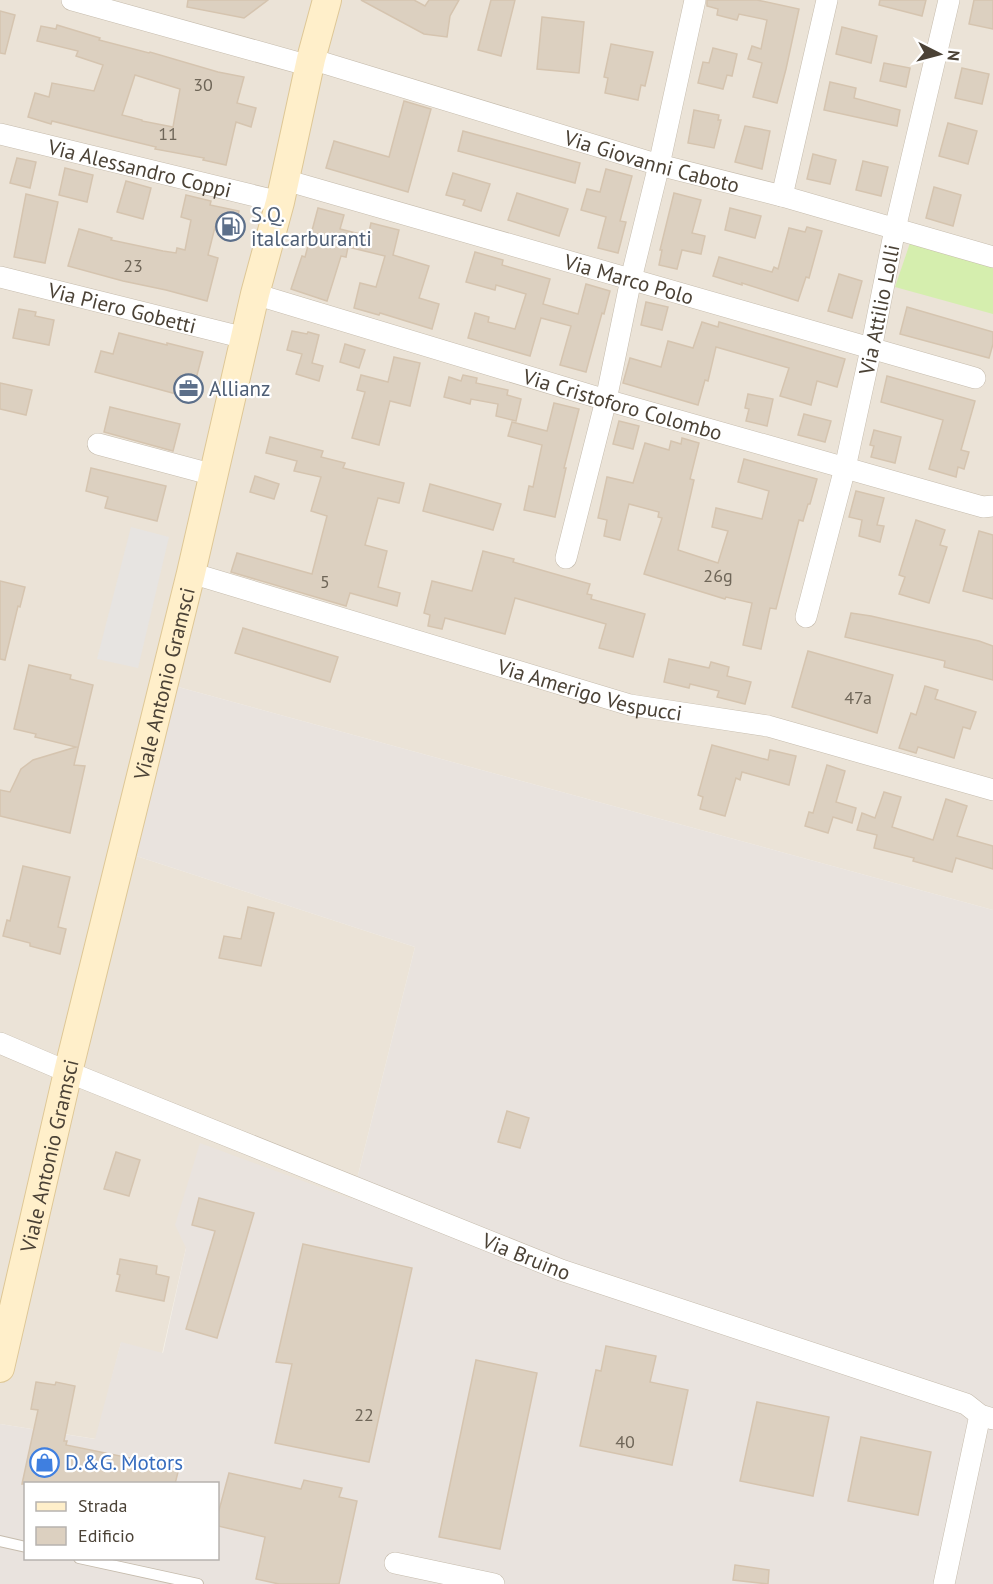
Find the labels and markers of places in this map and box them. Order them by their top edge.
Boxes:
place label: S.Q. italcarburanti [251,201,372,252]
fuel station icon: S.Q. italcarburanti [214,210,246,242]
office icon: Allianz [172,372,204,404]
place label: Allianz [209,375,270,402]
shop icon: D.&G. Motors [28,1446,60,1478]
place label: D.&G. Motors [65,1449,183,1476]

